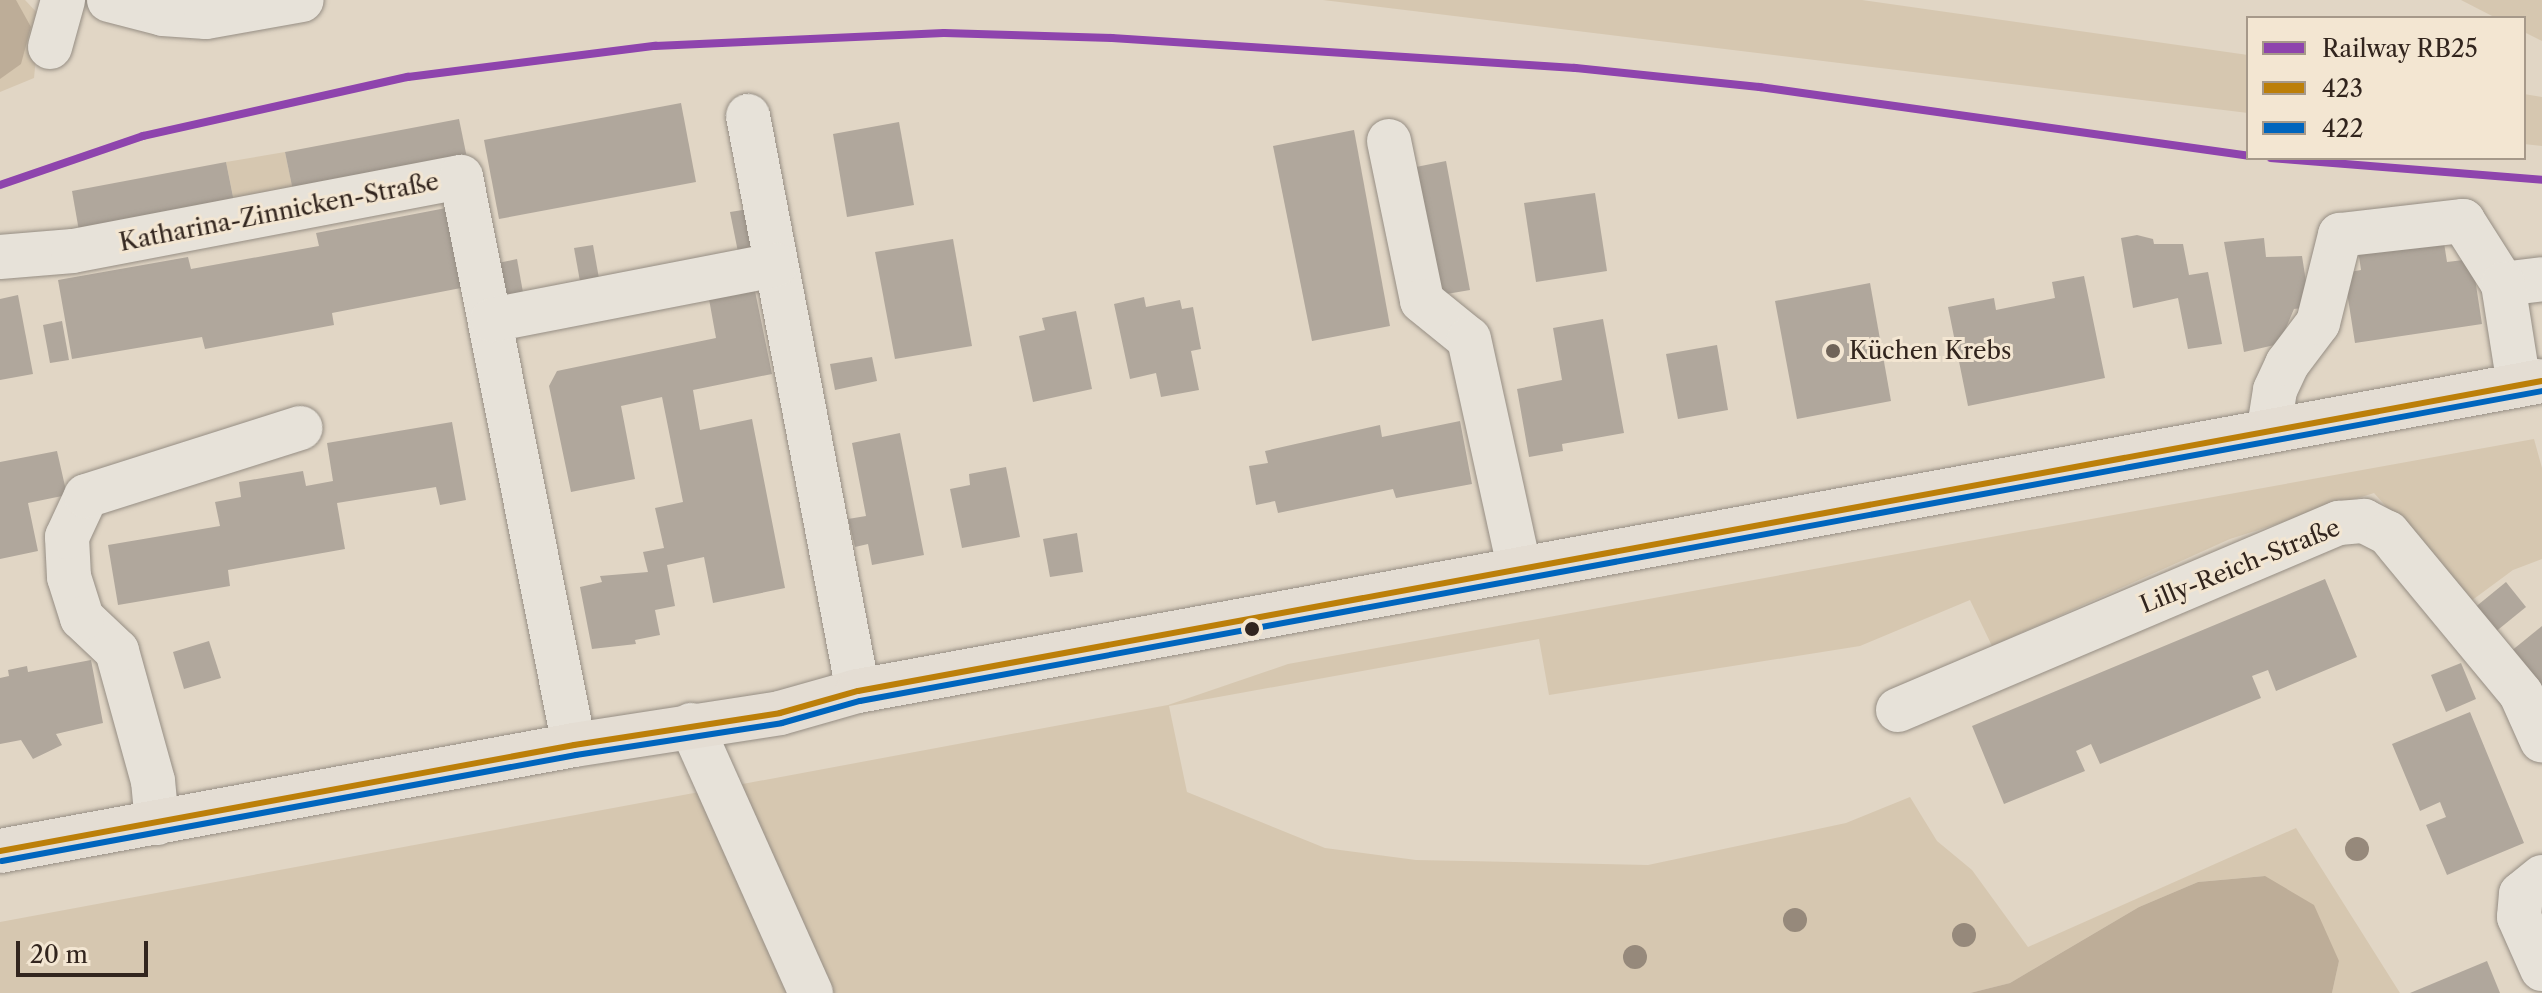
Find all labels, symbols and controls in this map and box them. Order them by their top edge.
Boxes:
legend [2246,16,2526,160]
text: Railway RB25 [2322,34,2478,63]
text: 423 [2322,74,2363,103]
text: 422 [2322,114,2363,143]
street label: Katharina-Zinnicken-Straße [117,167,441,257]
place label: Küchen Krebs [1849,337,2011,365]
marker: Küchen Krebs [1824,342,1842,360]
street label: Lilly-Reich-Straße [2136,513,2344,619]
unlabelled marker [1244,621,1260,637]
scale bar [20,925,152,975]
text: 20 m [30,940,88,969]

